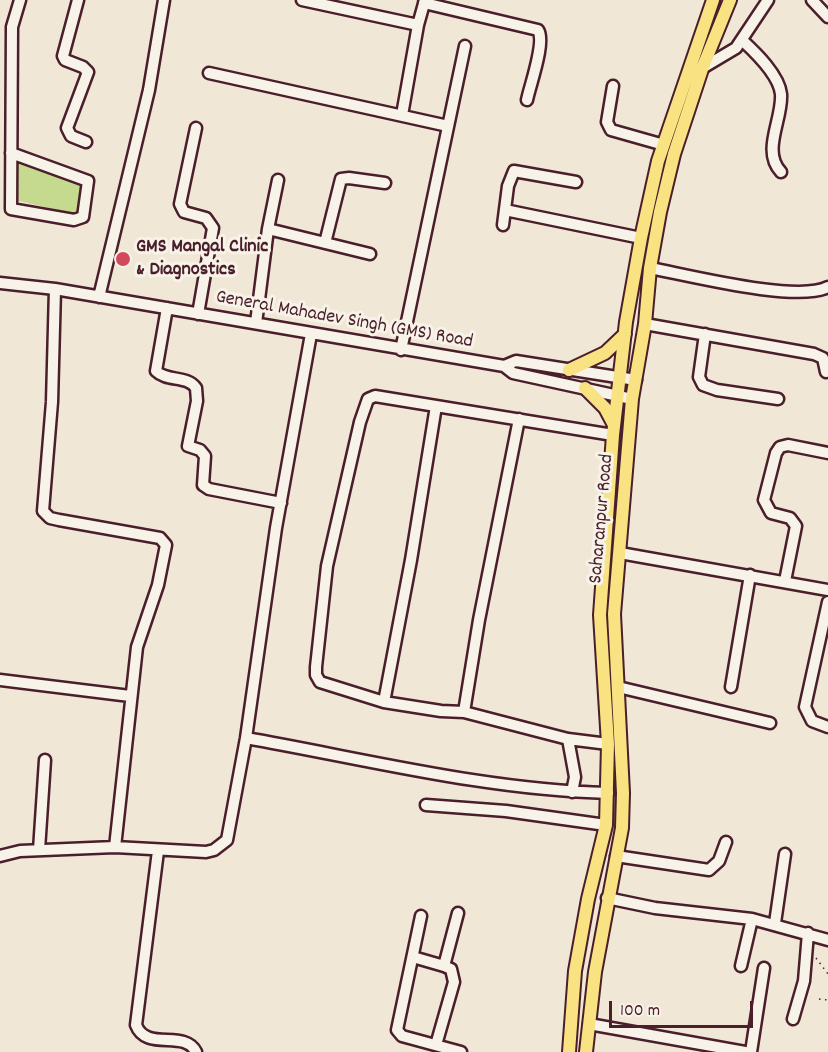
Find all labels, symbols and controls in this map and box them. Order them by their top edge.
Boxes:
place label: GMS Mangal Clinic & Diagnostics [136,236,268,283]
marker: GMS Mangal Clinic & Diagnostics [114,250,132,268]
street label: General Mahadev Singh (GMS) Road [214,287,474,355]
street label: Saharanpur Road [585,453,621,585]
scale bar [612,989,756,1027]
text: 100 m [620,999,660,1024]

